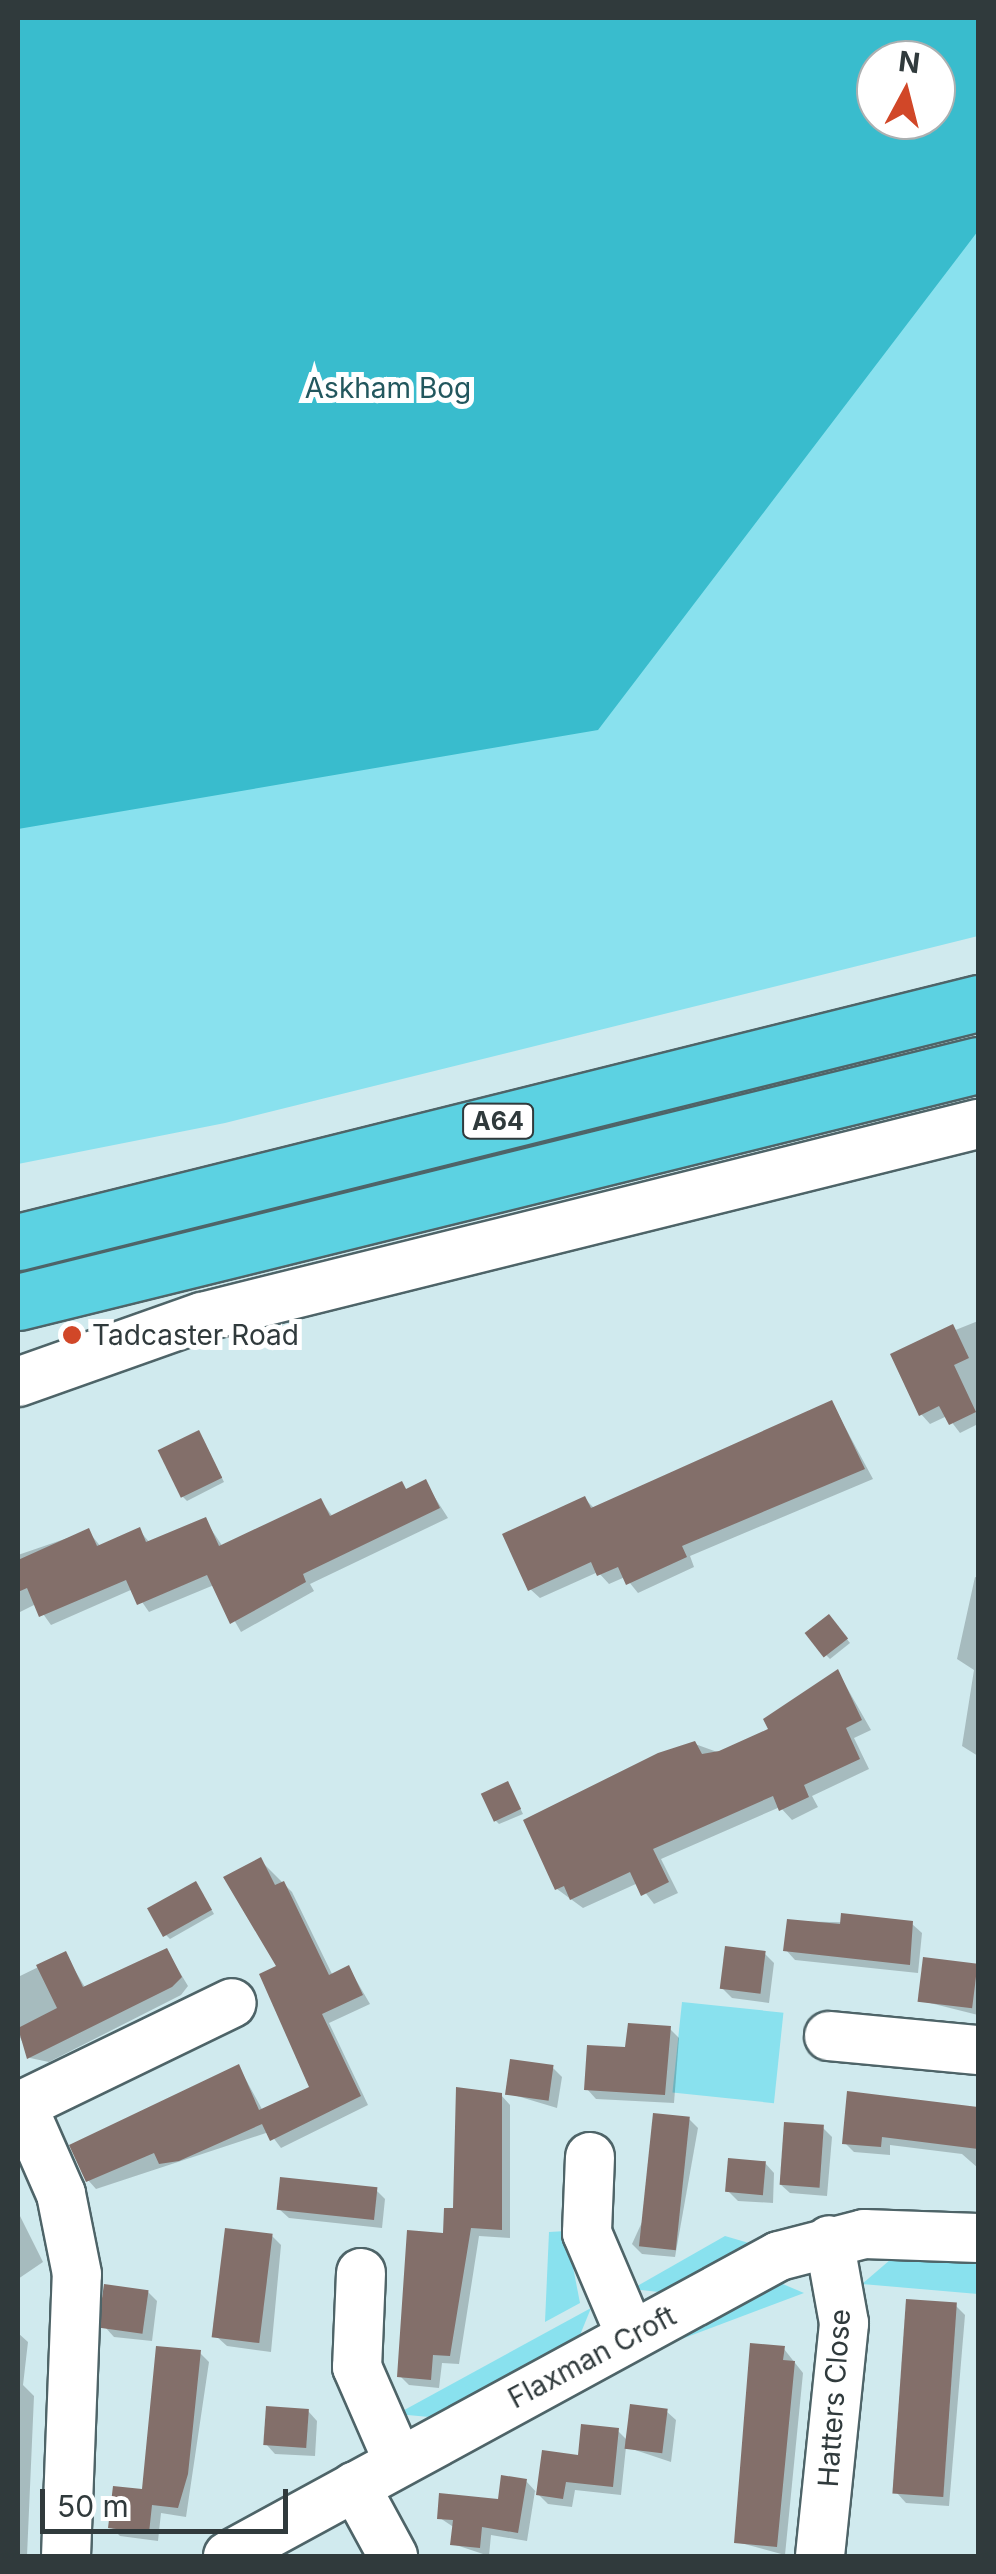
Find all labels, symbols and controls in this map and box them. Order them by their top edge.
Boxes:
north arrow [856,40,956,140]
text: N [897,44,922,80]
park label: Askham Bog [305,371,471,405]
road number: A64 [460,1101,536,1141]
place label: Tadcaster Road [92,1318,299,1352]
marker: Tadcaster Road [61,1324,83,1346]
street label: Flaxman Croft [502,2299,682,2415]
street label: Hatters Close [811,2308,857,2488]
scale bar [45,2469,292,2531]
text: 50 m [57,2488,129,2524]

